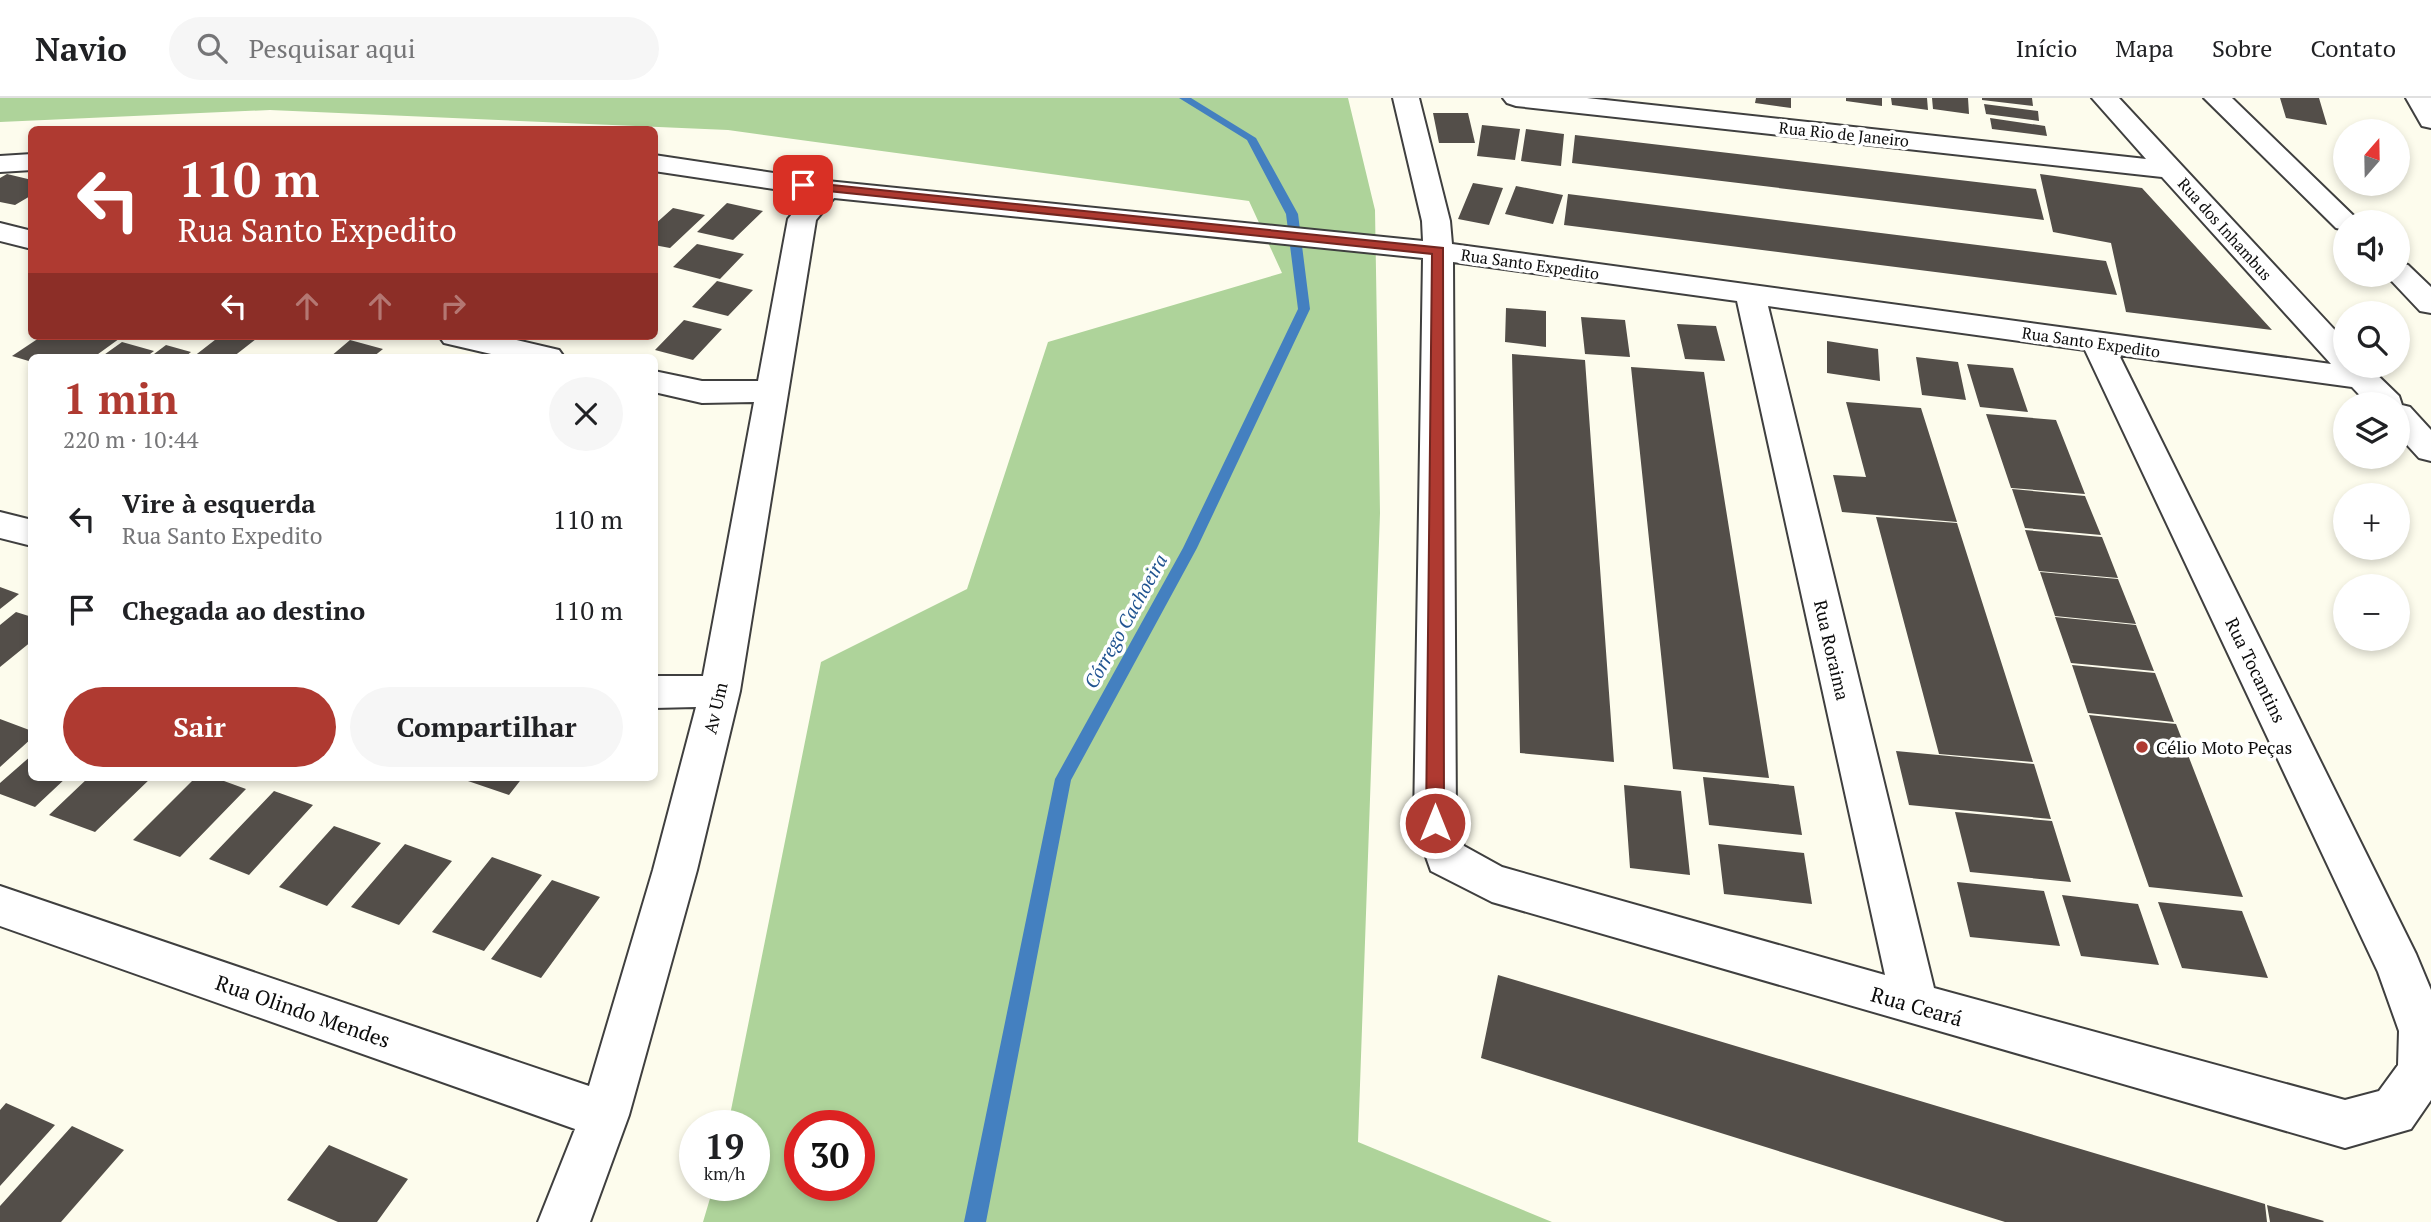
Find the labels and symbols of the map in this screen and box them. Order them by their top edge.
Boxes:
street label: Rua Rio de Janeiro [1778,116,1910,152]
north arrow [2333,119,2410,196]
pin [773,155,833,215]
street label: Rua dos Inhambus [2173,173,2277,285]
street label: Rua Santo Expedito [1459,243,1601,285]
street label: Rua Santo Expedito [2020,321,2162,363]
water label: Córrego Cachoeira [1078,549,1172,693]
street label: Rua Roraima [1809,597,1855,703]
street label: Rua Tocantins [2220,614,2292,726]
street label: Av Um [697,679,733,736]
place label: Célio Moto Peças [2156,735,2292,759]
marker: Célio Moto Peças [2134,739,2150,755]
position arrow [1398,786,1472,860]
street label: Rua Olindo Mendes [212,968,394,1054]
street label: Rua Ceará [1868,980,1966,1033]
speed limit sign: 30 [784,1110,875,1201]

